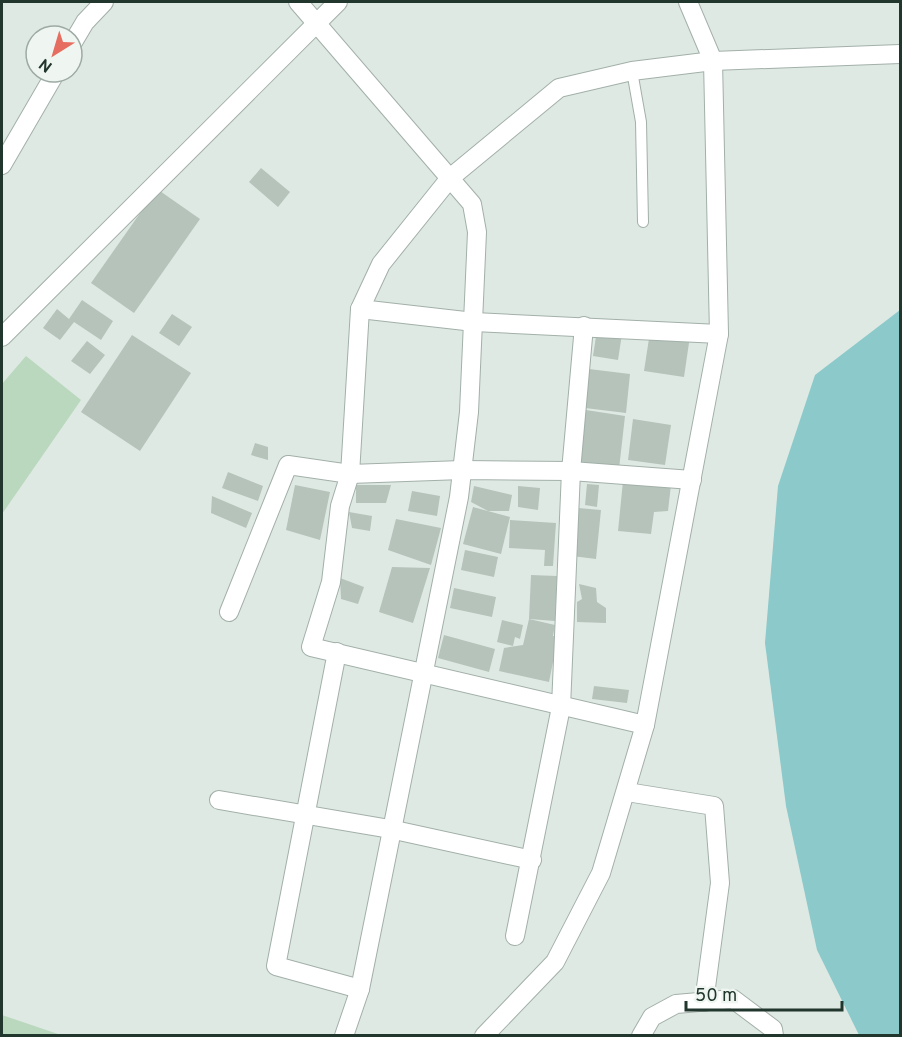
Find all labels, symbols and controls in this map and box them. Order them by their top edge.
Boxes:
north arrow [24,24,84,84]
text: N [36,53,57,76]
scale bar [686,974,842,1012]
text: 50 m [695,985,737,1008]

